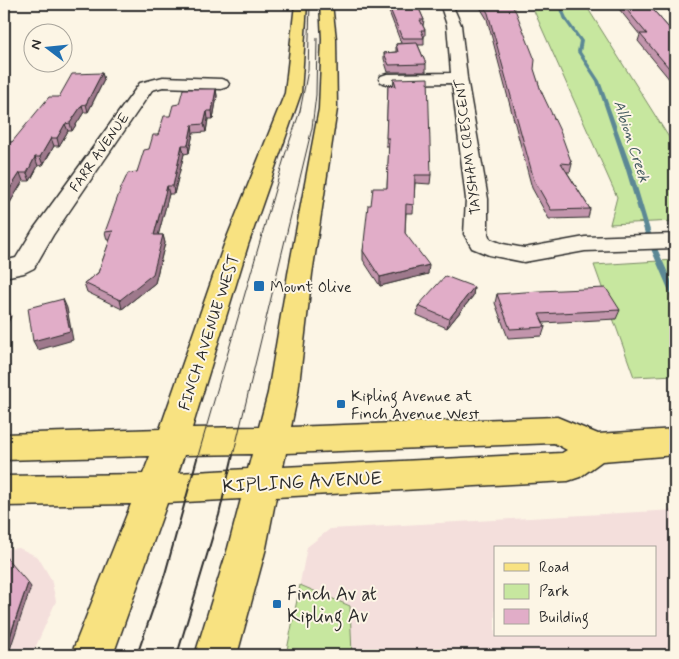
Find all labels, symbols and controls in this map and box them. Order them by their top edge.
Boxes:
north arrow [22,22,72,72]
text: N [27,38,46,52]
street label: TAYSHAM CRESCENT [451,78,485,216]
water label: Albion Creek [608,98,654,185]
street label: FARR AVENUE [66,109,134,196]
street label: FINCH AVENUE WEST [174,252,245,413]
place label: Mount Olive [270,277,352,298]
marker: Mount Olive [252,279,266,293]
place label: Kipling Avenue at Finch Avenue West [351,386,479,425]
marker: Kipling Avenue at Finch Avenue West [335,398,347,410]
street label: KIPLING AVENUE [222,466,382,499]
legend [494,546,656,636]
text: Road [539,558,569,578]
place label: Finch Av at Kipling Av [287,582,377,632]
text: Park [539,582,569,602]
marker: Finch Av at Kipling Av [271,598,283,610]
text: Building [539,608,589,629]

